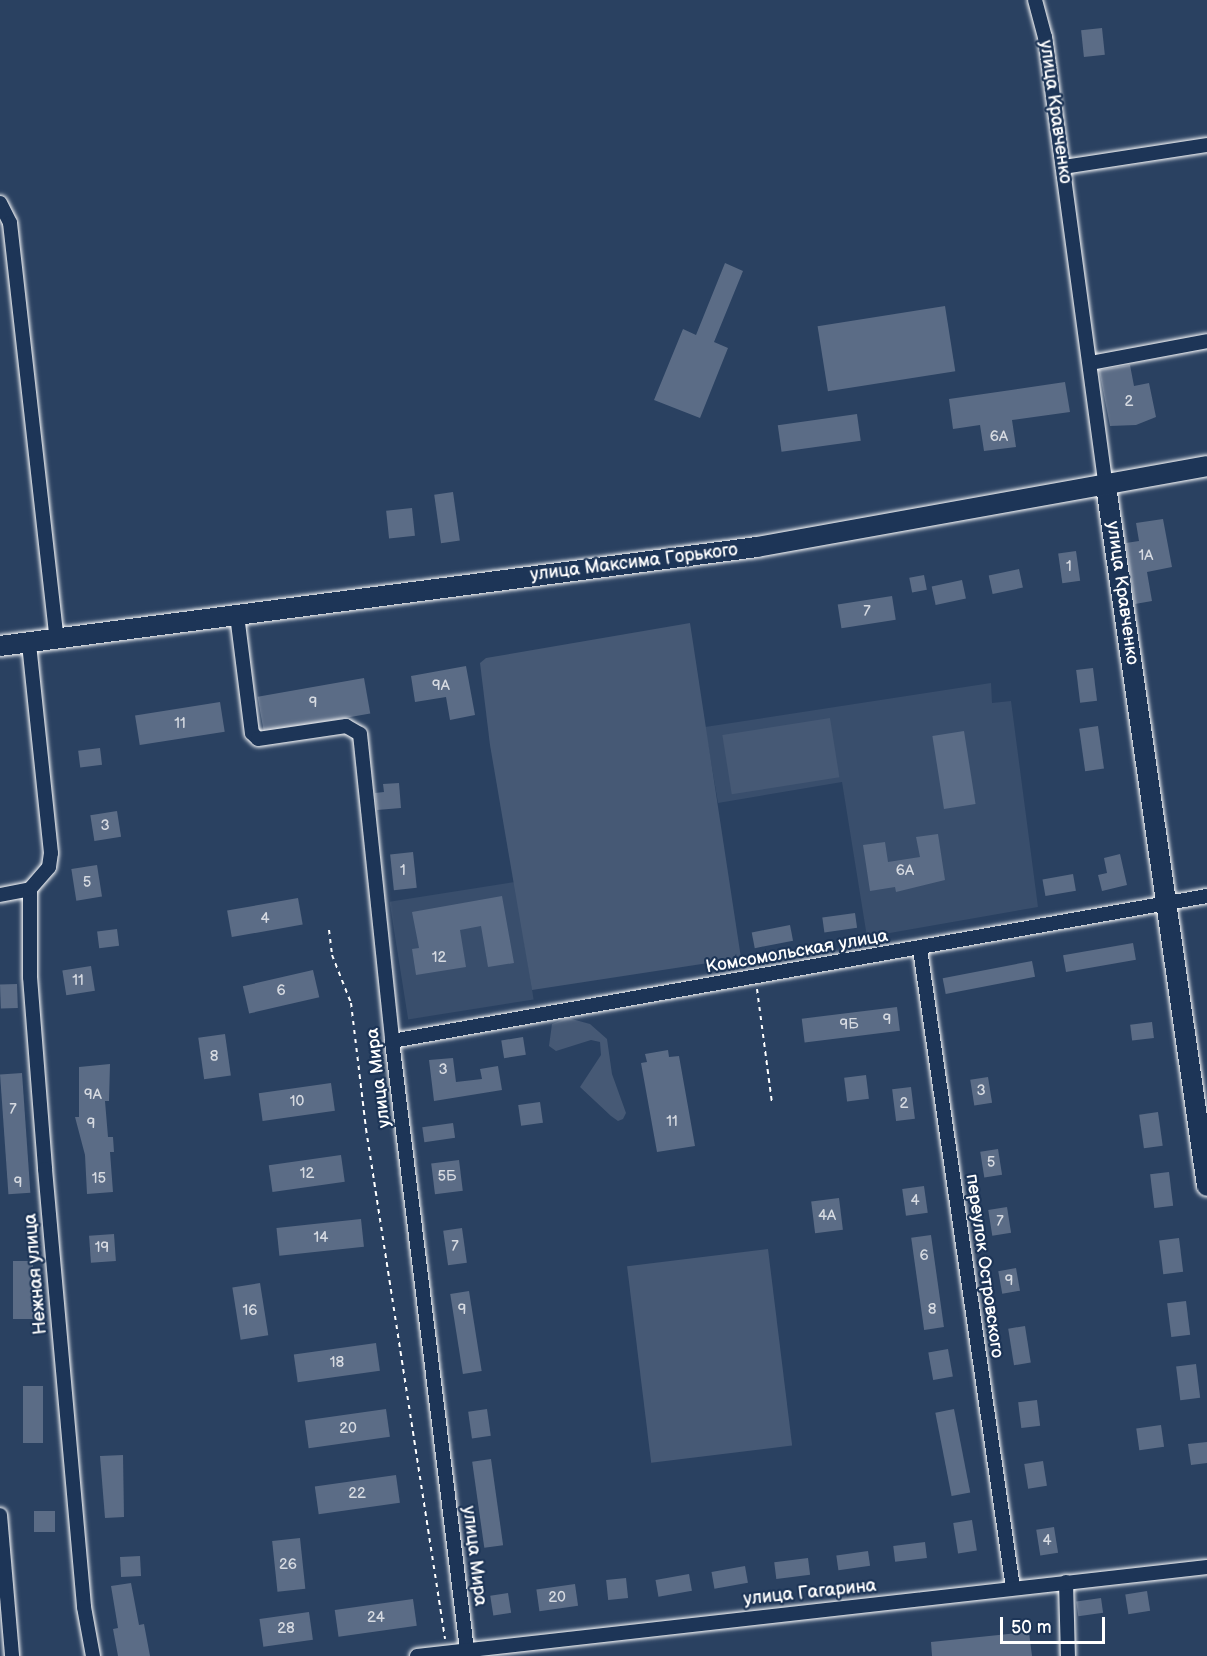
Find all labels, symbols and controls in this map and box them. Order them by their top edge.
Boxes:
street label: улица Кравченко [1034,39,1076,185]
house number: 2 [1125,393,1133,411]
house number: 6А [990,428,1008,446]
street label: улица Кравченко [1101,520,1143,666]
street label: улица Максима Горького [529,540,739,586]
house number: 1А [1139,547,1153,565]
house number: 1 [1066,558,1072,576]
house number: 7 [863,603,871,621]
house number: 9А [432,677,450,695]
house number: 9 [309,694,317,712]
house number: 11 [174,715,186,733]
house number: 3 [100,817,110,835]
house number: 1 [400,862,406,880]
house number: 6А [896,862,914,880]
house number: 5 [83,874,91,892]
house number: 4 [260,910,270,928]
street label: Комсомольская улица [704,925,890,979]
house number: 12 [432,949,446,967]
house number: 11 [72,972,84,990]
house number: 6 [276,982,286,1000]
house number: 9 [883,1011,891,1029]
house number: 9Б [839,1016,859,1034]
street label: улица Мира [362,1027,396,1129]
house number: 8 [210,1048,218,1066]
house number: 3 [438,1061,448,1079]
house number: 3 [976,1082,986,1100]
house number: 9А [84,1086,102,1104]
house number: 10 [290,1093,304,1111]
house number: 2 [900,1095,908,1113]
house number: 7 [9,1101,17,1119]
house number: 11 [666,1113,678,1131]
house number: 9 [87,1115,95,1133]
house number: 5 [987,1154,995,1172]
house number: 12 [300,1165,314,1183]
house number: 5Б [438,1168,456,1186]
house number: 15 [92,1170,106,1188]
street label: переулок Островского [960,1173,1008,1359]
house number: 9 [14,1174,22,1192]
house number: 4 [910,1192,920,1210]
house number: 4А [818,1207,836,1225]
street label: Нежная улица [20,1213,52,1335]
house number: 7 [996,1213,1004,1231]
house number: 14 [314,1229,328,1247]
house number: 7 [451,1238,459,1256]
house number: 19 [95,1239,109,1257]
house number: 6 [919,1247,929,1265]
house number: 9 [1005,1272,1013,1290]
house number: 9 [458,1301,466,1319]
house number: 8 [928,1301,936,1319]
house number: 16 [243,1302,257,1320]
house number: 18 [330,1354,344,1372]
house number: 20 [339,1420,357,1438]
house number: 22 [348,1485,366,1503]
street label: улица Мира [457,1505,491,1607]
house number: 4 [1042,1532,1052,1550]
house number: 26 [279,1556,297,1574]
street label: улица Гагарина [742,1575,878,1611]
house number: 20 [548,1589,566,1607]
scale bar [1003,1605,1108,1643]
house number: 24 [367,1609,385,1627]
text: 50 m [1011,1617,1052,1638]
house number: 28 [277,1620,295,1638]

